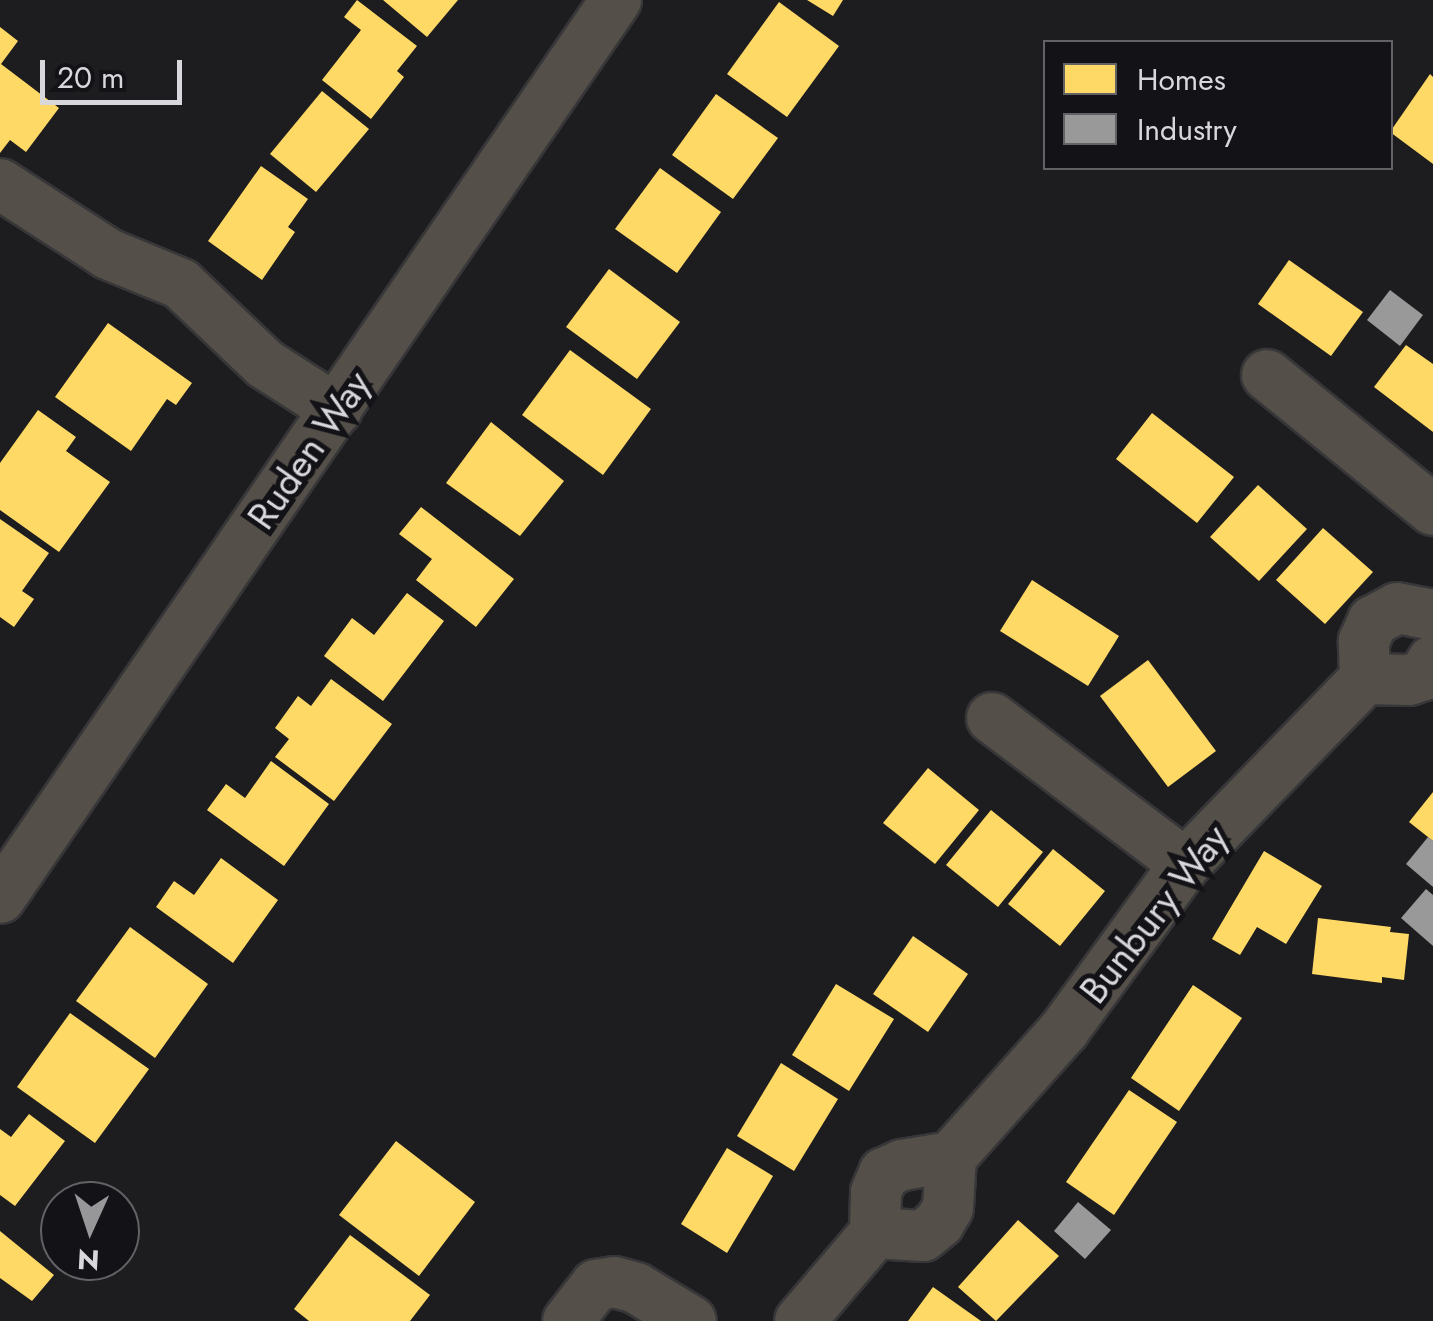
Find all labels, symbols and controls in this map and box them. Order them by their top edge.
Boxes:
scale bar [45,40,188,102]
legend [1043,40,1393,170]
text: 20 m [57,56,124,99]
text: Homes [1137,58,1226,101]
text: Industry [1137,108,1237,151]
street label: Ruden Way [238,362,380,538]
street label: Bunbury Way [1070,816,1238,1012]
north arrow [40,1181,140,1281]
text: N [76,1238,101,1281]

